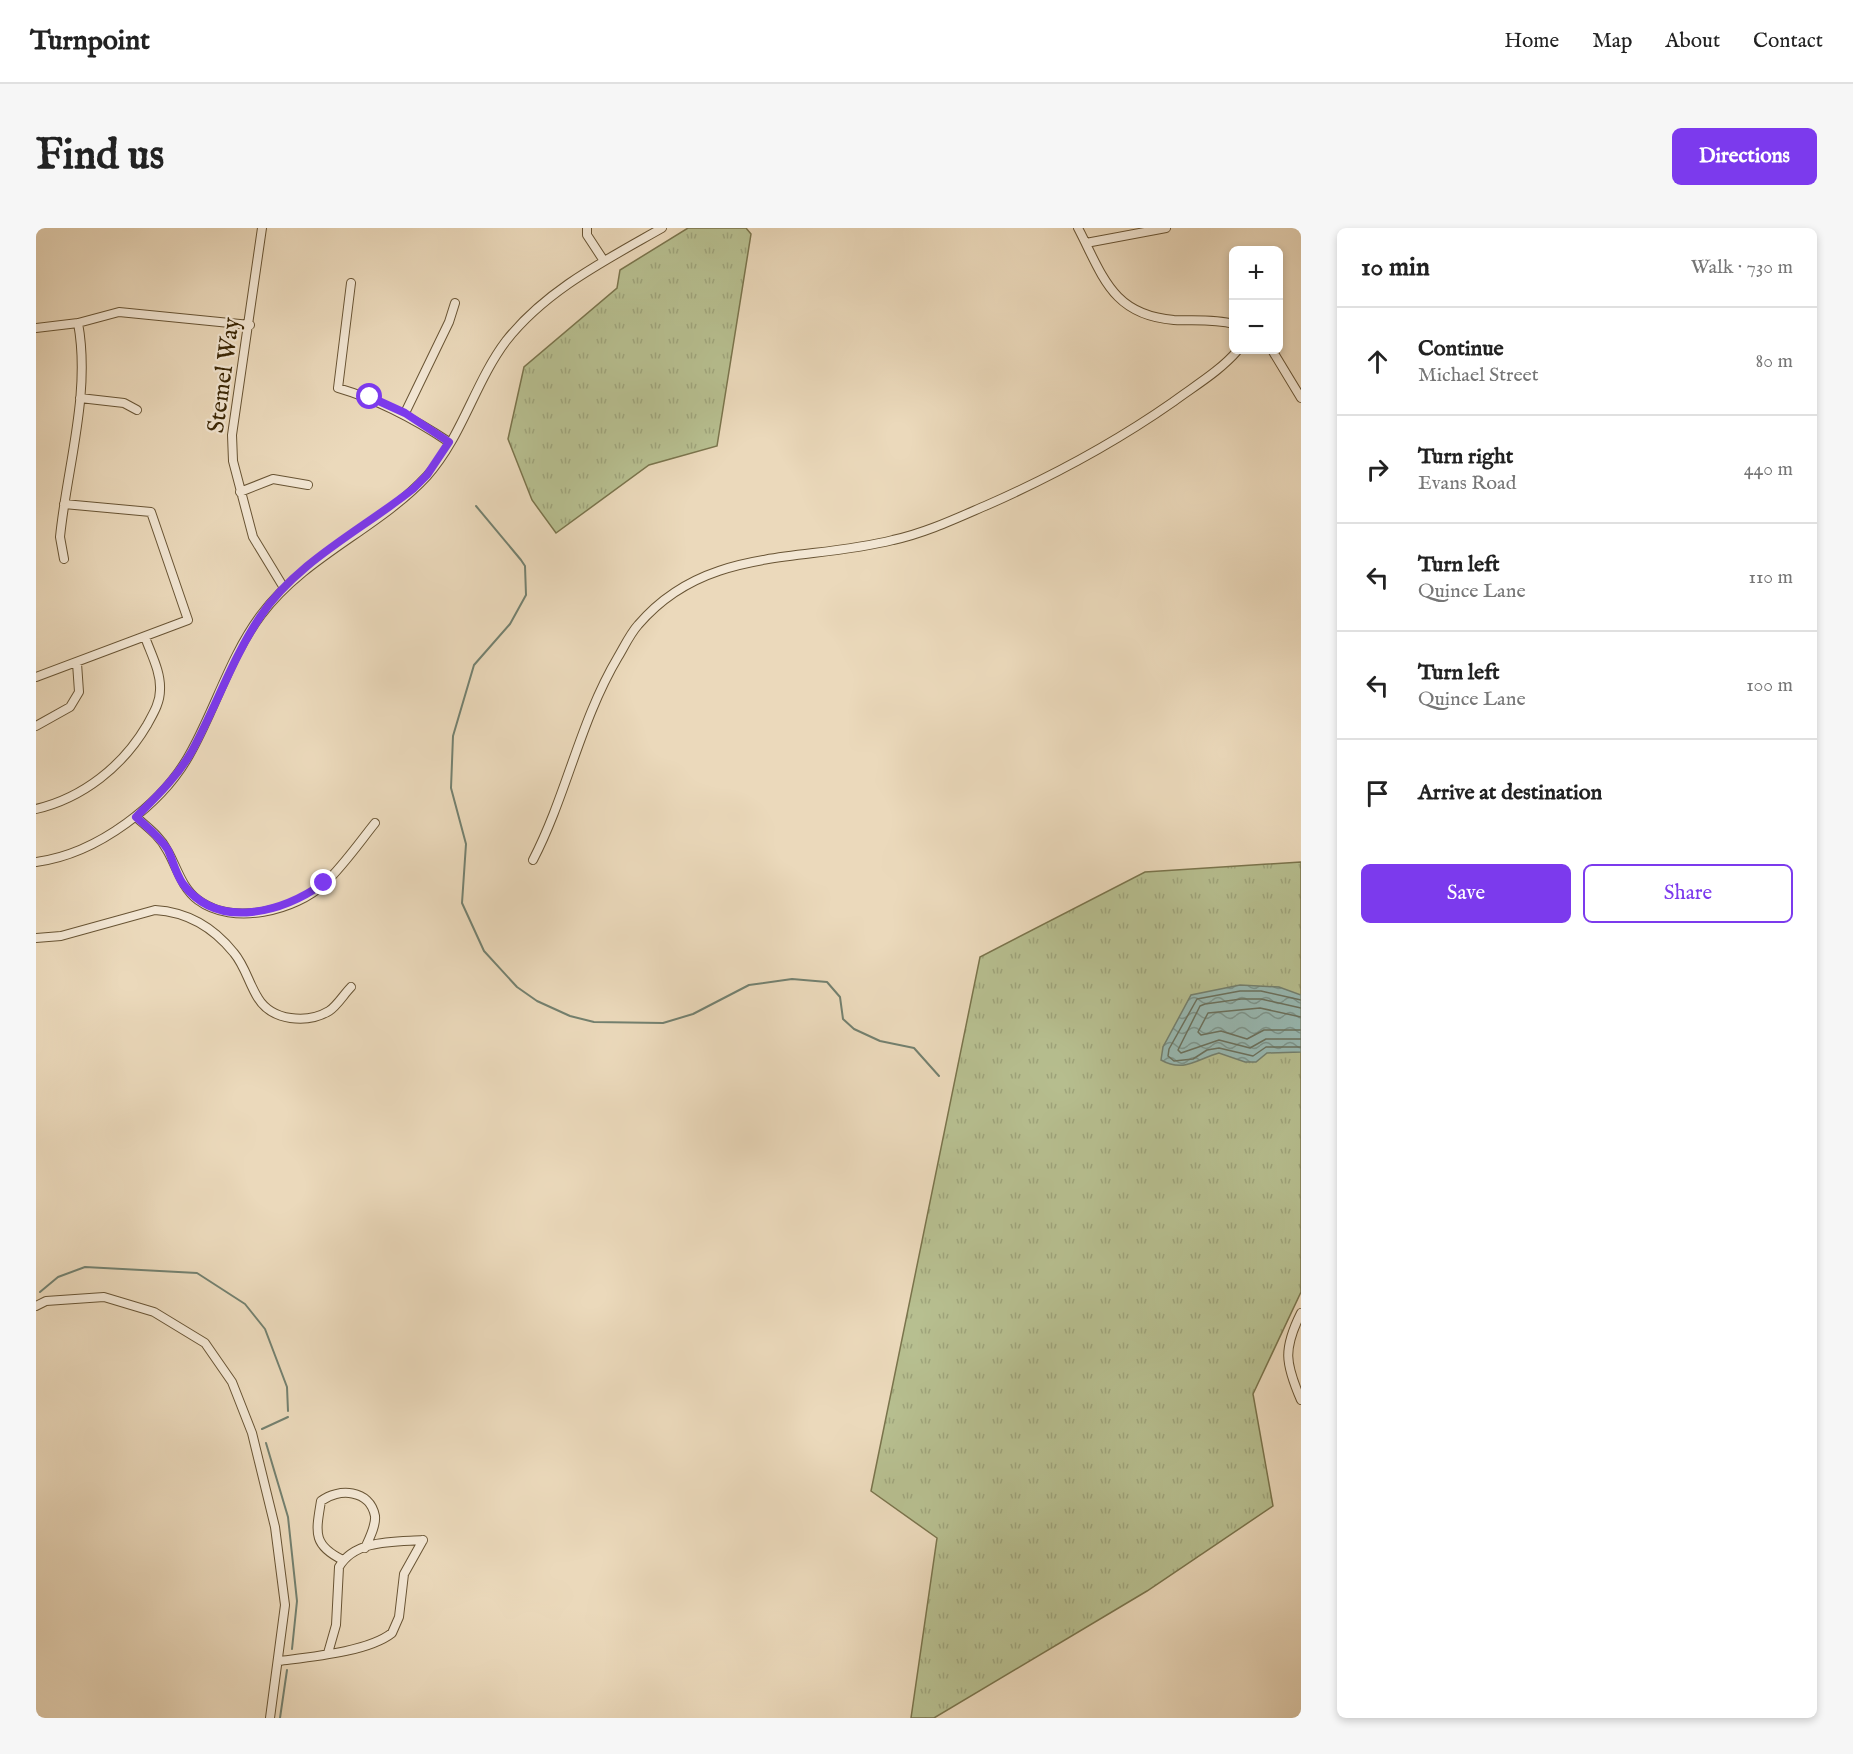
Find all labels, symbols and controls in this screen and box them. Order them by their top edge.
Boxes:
text: Turnpoint [30,24,150,59]
text: Home [1504,28,1559,55]
text: Map [1592,28,1632,55]
text: About [1665,28,1720,55]
text: Contact [1753,28,1823,55]
button: Directions [1672,128,1817,185]
text: Find us [36,130,164,183]
map controls [1229,246,1283,354]
button: + [1229,246,1283,300]
text: 10 min [1361,251,1430,284]
text: Walk · 730 m [1691,255,1793,280]
button: − [1229,300,1283,354]
street label: Stemel Way [201,315,248,435]
text: Continue [1418,335,1504,363]
icon: ahead [1361,345,1394,378]
text: 80 m [1756,349,1793,374]
text: Michael Street [1418,363,1539,388]
route start [356,383,382,409]
text: Turn right [1418,443,1513,471]
icon: right [1361,453,1394,486]
text: 440 m [1744,457,1793,482]
text: Evans Road [1418,471,1516,496]
text: Turn left [1418,551,1500,579]
icon: left [1361,561,1394,594]
text: 110 m [1749,565,1793,590]
text: Quince Lane [1418,579,1526,604]
text: Turn left [1418,659,1500,687]
icon: left [1361,669,1394,702]
text: 100 m [1746,673,1793,698]
text: Quince Lane [1418,687,1526,712]
icon: arrive [1361,777,1394,810]
text: Arrive at destination [1418,779,1602,807]
button: Save [1361,864,1571,923]
button: Share [1583,864,1793,923]
route end [310,869,336,895]

